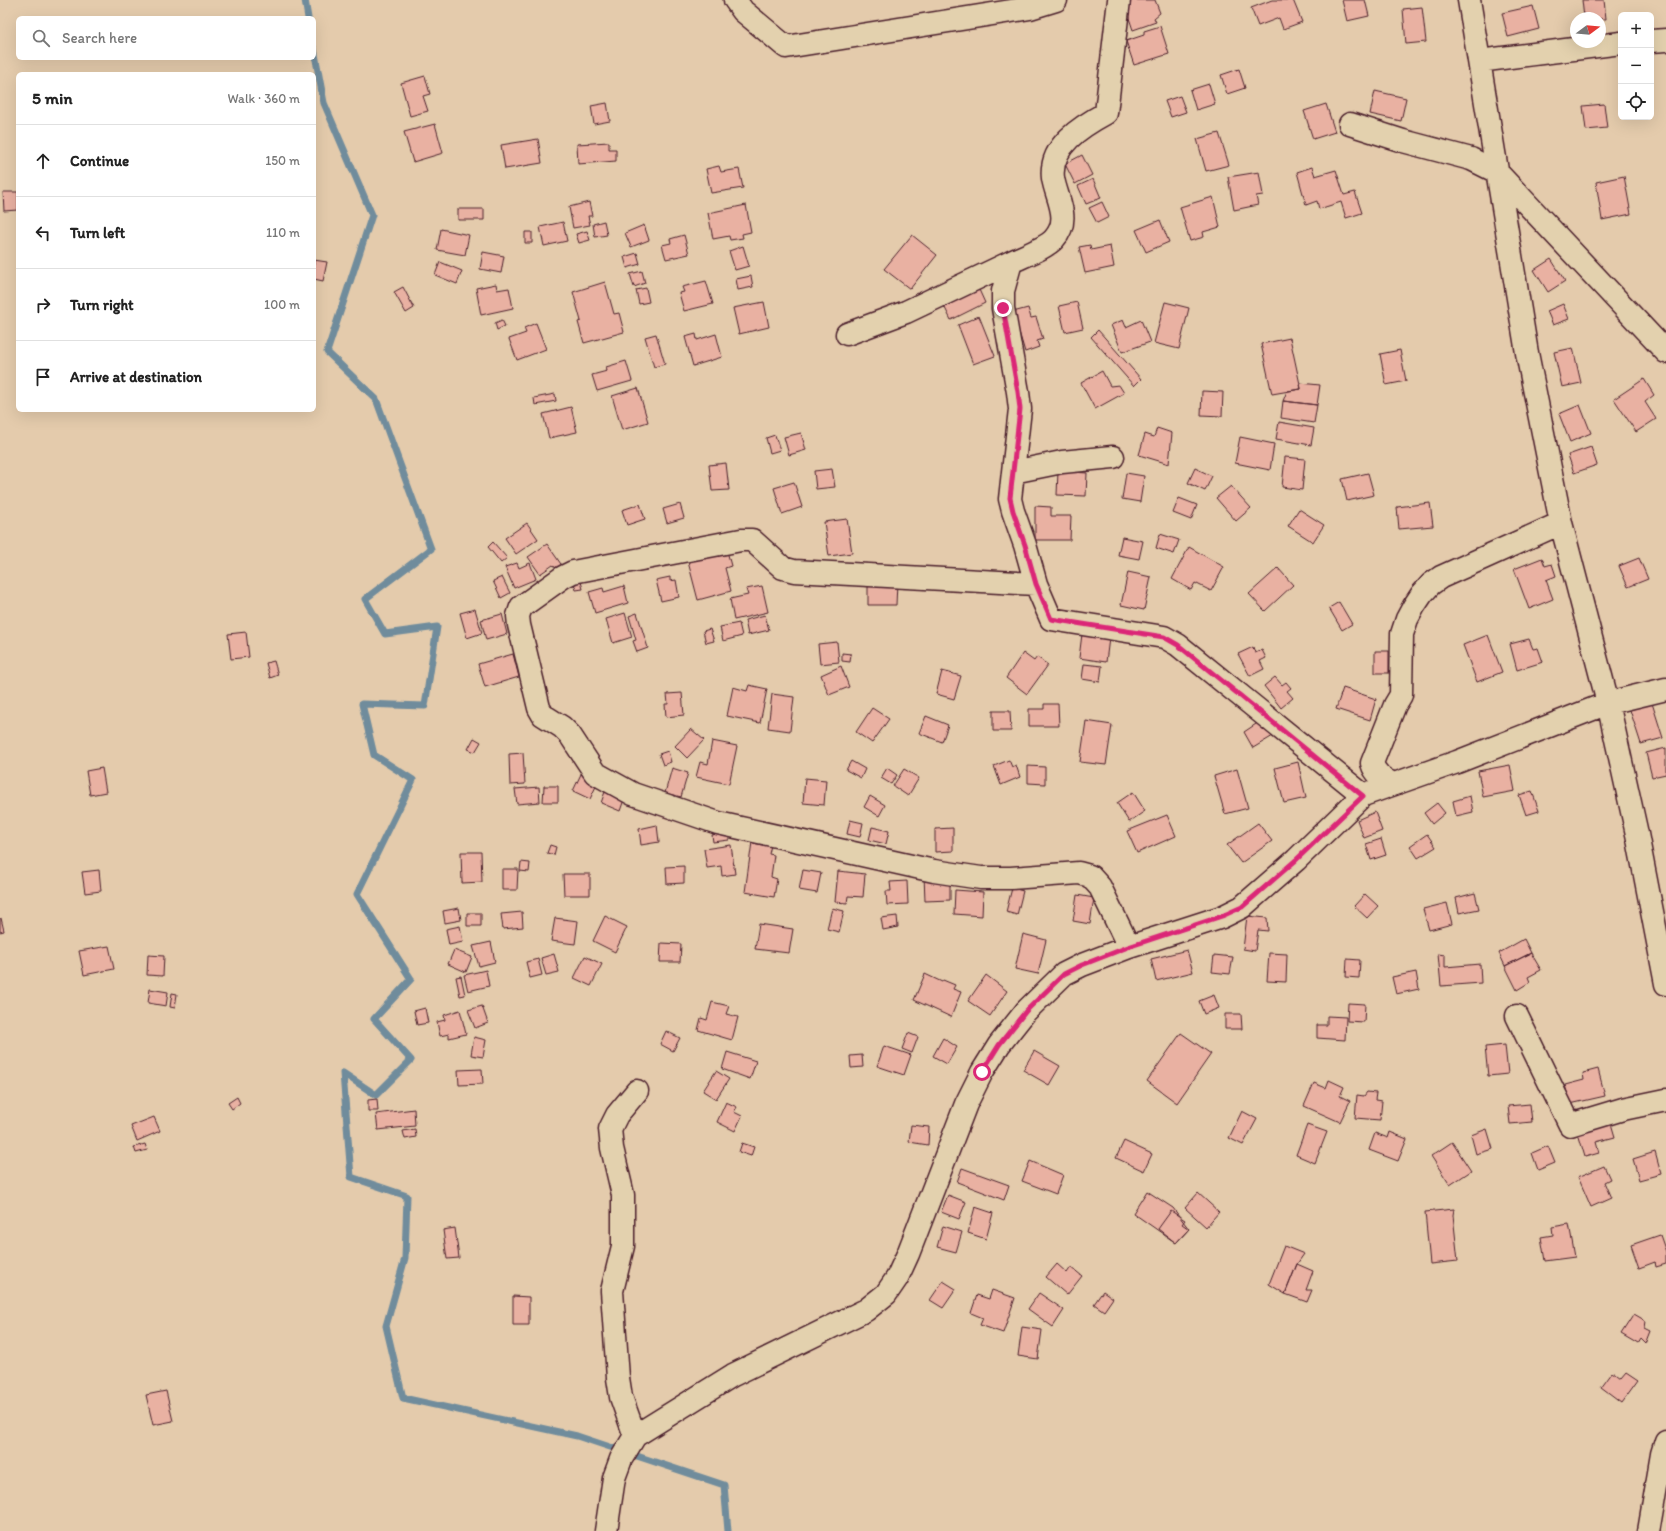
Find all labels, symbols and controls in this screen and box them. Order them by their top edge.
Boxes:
north arrow [1570,12,1606,48]
map controls [1618,12,1654,120]
button: + [1618,12,1654,48]
search box [16,16,316,60]
icon: search [30,27,52,49]
text: Search here [62,29,137,47]
button: − [1618,48,1654,84]
button: locate [1618,84,1654,120]
text: 5 min [32,88,72,108]
text: Walk · 360 m [227,91,300,106]
icon: ahead [32,150,54,172]
text: Continue [70,152,129,170]
text: 150 m [265,153,300,168]
icon: left [32,222,54,244]
text: Turn left [70,224,125,242]
text: 110 m [266,225,300,240]
icon: right [32,294,54,316]
text: Turn right [70,296,134,314]
text: 100 m [264,297,300,312]
route end [994,299,1012,317]
icon: arrive [32,366,54,388]
text: Arrive at destination [70,368,202,386]
route start [973,1063,991,1081]

